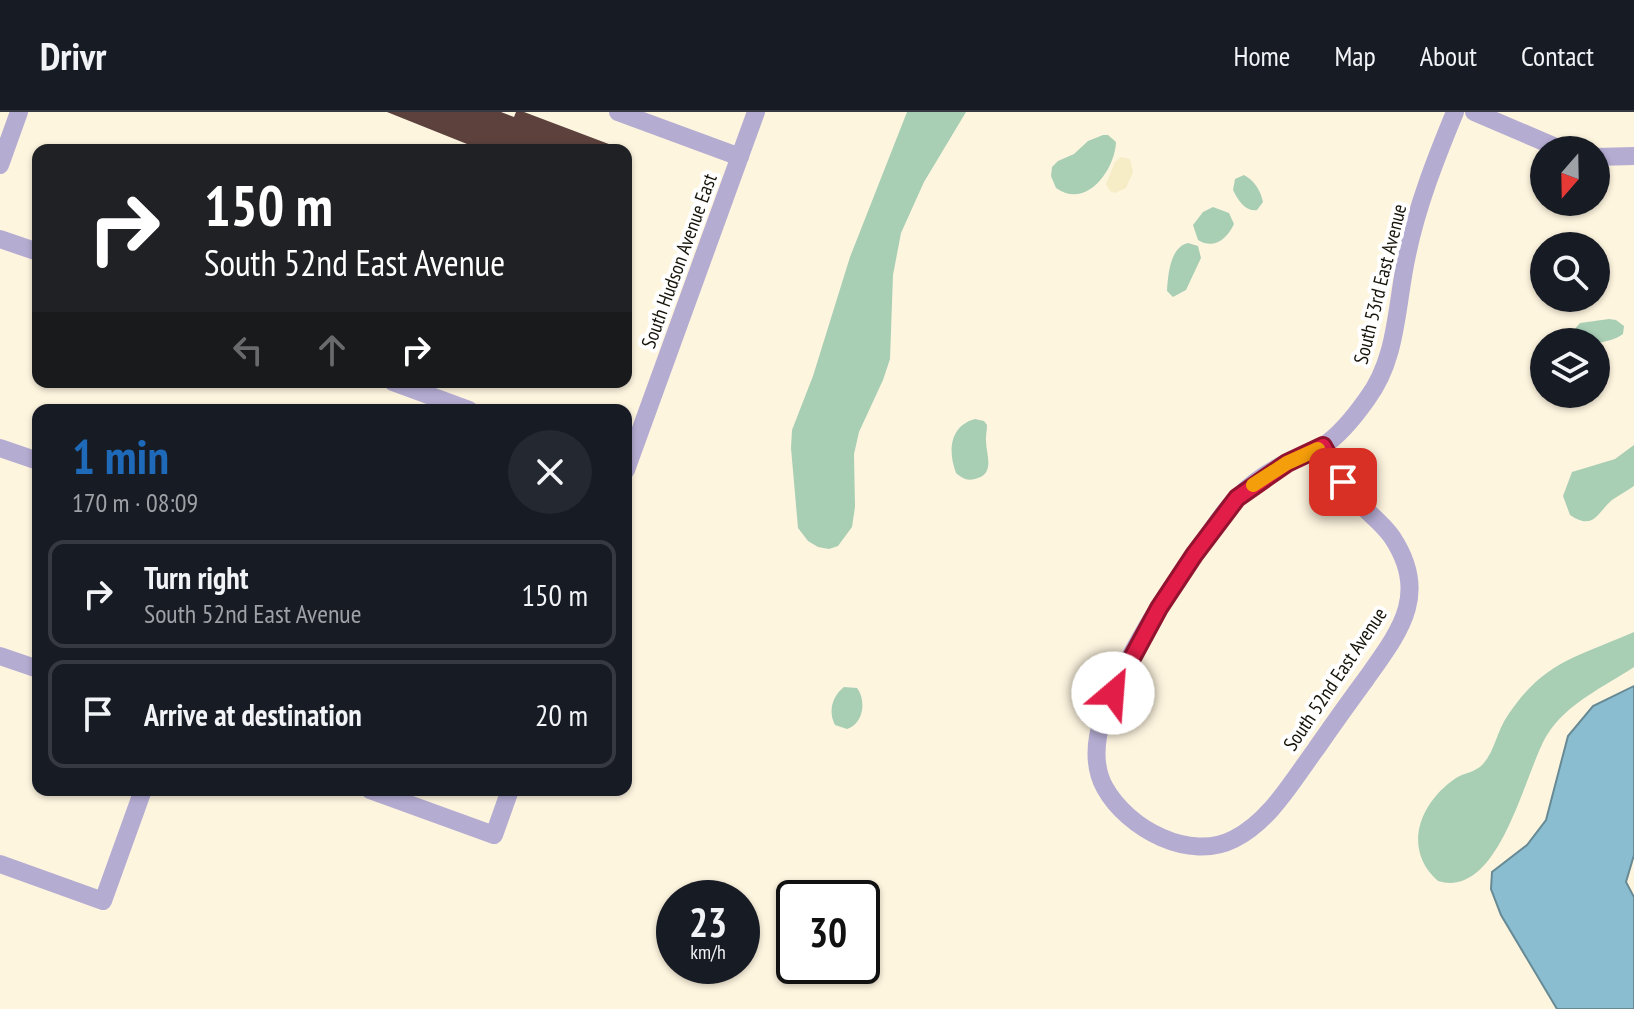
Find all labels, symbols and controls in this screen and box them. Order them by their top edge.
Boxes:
text: Drivr [40,31,106,80]
text: Home [1234,37,1290,74]
text: Map [1334,37,1376,74]
text: About [1420,37,1477,74]
text: Contact [1521,37,1594,74]
north arrow [1530,136,1610,216]
map controls [1530,136,1610,408]
text: 150 m [204,169,333,241]
street label: South Hudson Avenue East [635,170,723,352]
icon: right [72,176,176,280]
street label: South 53rd East Avenue [1348,201,1412,367]
button: search [1530,232,1610,312]
text: South 52nd East Avenue [204,239,505,286]
icon: left [226,328,270,372]
icon: ahead [310,328,354,372]
icon: right [394,328,438,372]
button: layers [1530,328,1610,408]
text: 1 min [72,425,169,487]
button: close [508,430,592,514]
pin [1309,448,1377,516]
icon: arrive [1321,460,1365,504]
text: 170 m · 08:09 [72,486,198,519]
text: Turn right [144,558,248,597]
icon: right [76,572,120,616]
text: 150 m [522,575,588,614]
text: South 52nd East Avenue [144,597,361,630]
street label: South 52nd East Avenue [1277,602,1393,756]
position arrow [1071,651,1155,735]
icon: arrive [76,692,120,736]
text: Arrive at destination [144,695,362,734]
text: 20 m [535,695,588,734]
speed limit sign: 30 [776,880,880,984]
text: 23 [689,896,727,948]
text: km/h [690,939,726,965]

